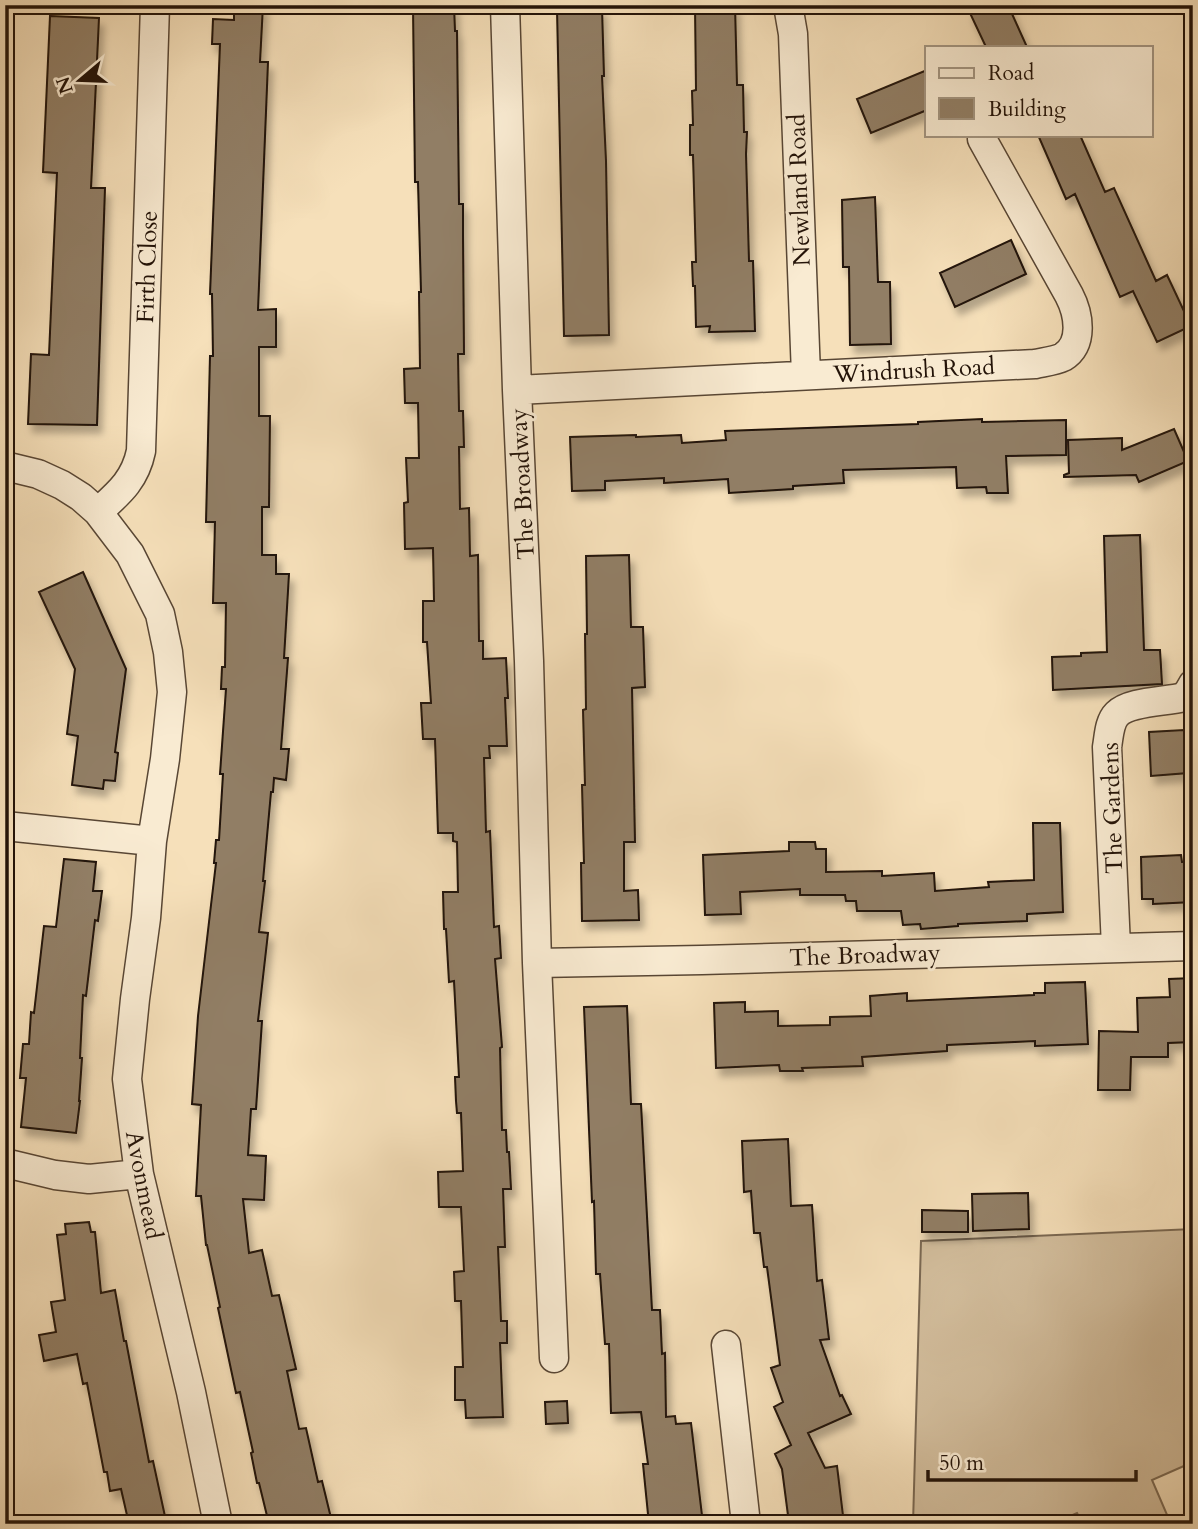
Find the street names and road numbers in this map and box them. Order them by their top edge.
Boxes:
street label: Newland Road [780,113,819,267]
street label: Firth Close [129,210,166,324]
street label: Windrush Road [831,350,996,391]
street label: The Broadway [502,407,543,561]
street label: The Gardens [1094,742,1131,874]
street label: The Broadway [789,936,942,975]
street label: Avonmead [117,1128,170,1243]

